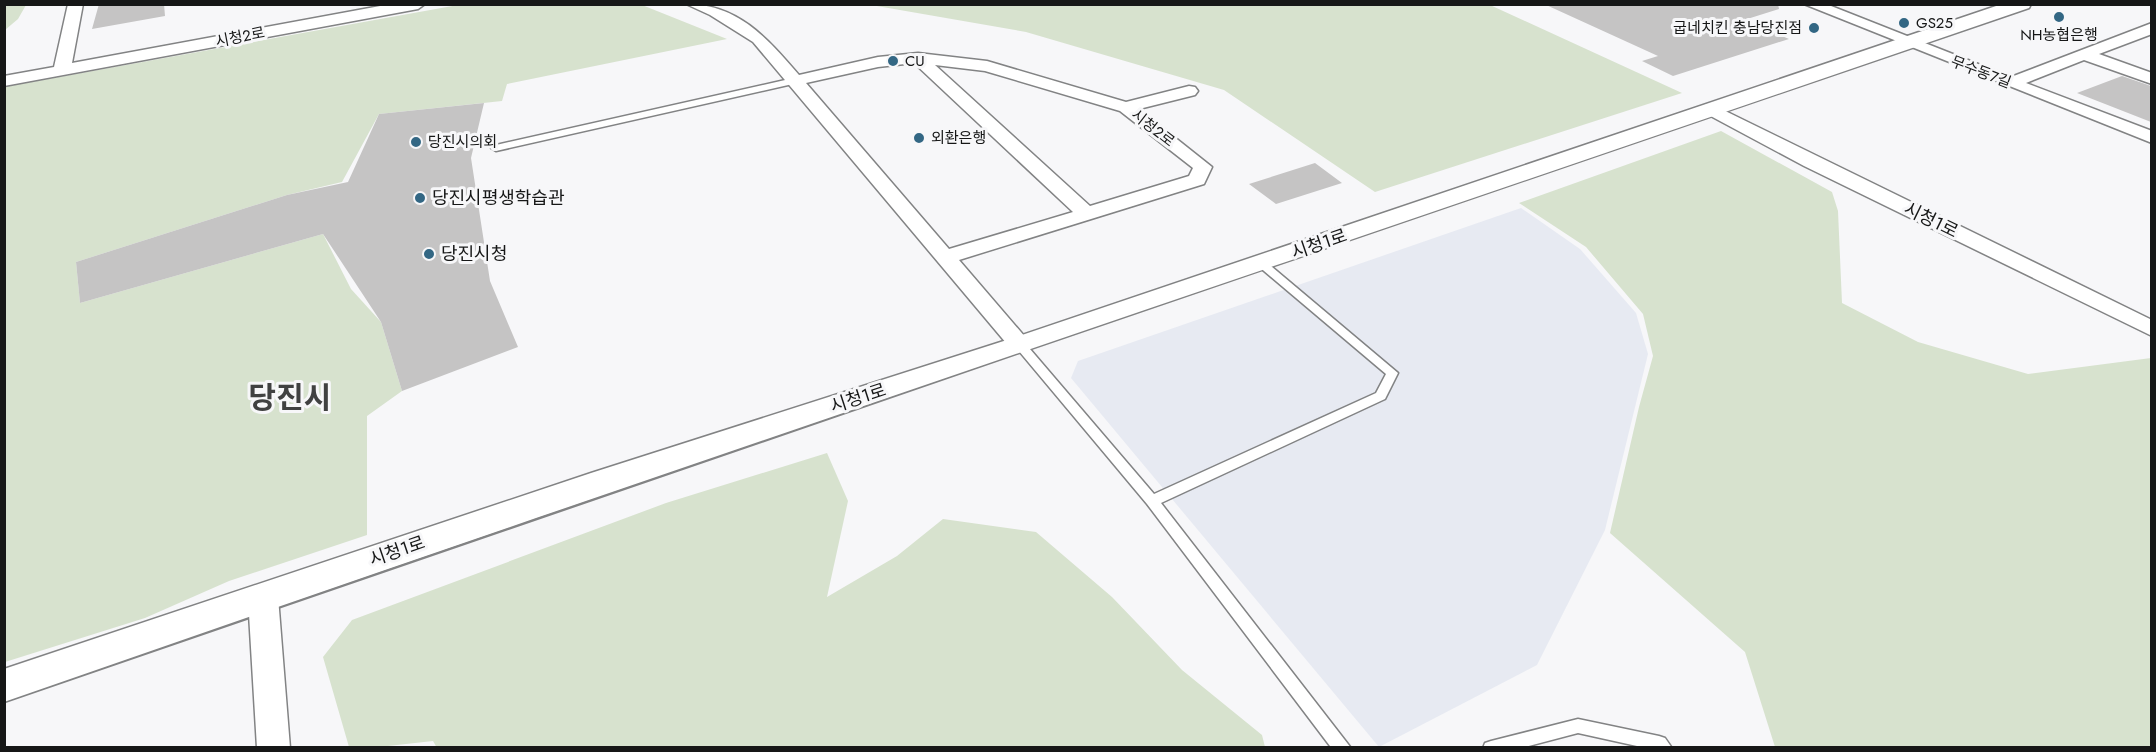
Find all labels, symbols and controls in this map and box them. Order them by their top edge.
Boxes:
marker: NH농협은행 [2052,10,2066,24]
place label: GS25 [1916,12,1953,34]
marker: GS25 [1897,16,1911,30]
place label: 굽네치킨 충남당진점 [1673,17,1802,39]
street label: 시청2로 [213,21,267,53]
marker: 굽네치킨 충남당진점 [1807,21,1821,35]
place label: NH농협은행 [2020,24,2098,46]
place label: CU [905,50,925,72]
street label: 무수동7길 [1948,50,2014,94]
marker: CU [886,54,900,68]
street label: 시청2로 [1127,104,1179,152]
place label: 외환은행 [931,127,986,149]
place label: 당진시의회 [428,131,497,153]
marker: 외환은행 [912,131,926,145]
marker: 당진시의회 [409,135,423,149]
place label: 당진시평생학습관 [432,185,565,211]
marker: 당진시평생학습관 [413,191,427,205]
street label: 시청1로 [1899,196,1963,244]
street label: 시청1로 [1287,222,1351,266]
place label: 당진시청 [441,241,507,267]
marker: 당진시청 [422,247,436,261]
district label: 당진시 [249,376,331,419]
street label: 시청1로 [827,377,889,419]
street label: 시청1로 [365,529,429,573]

